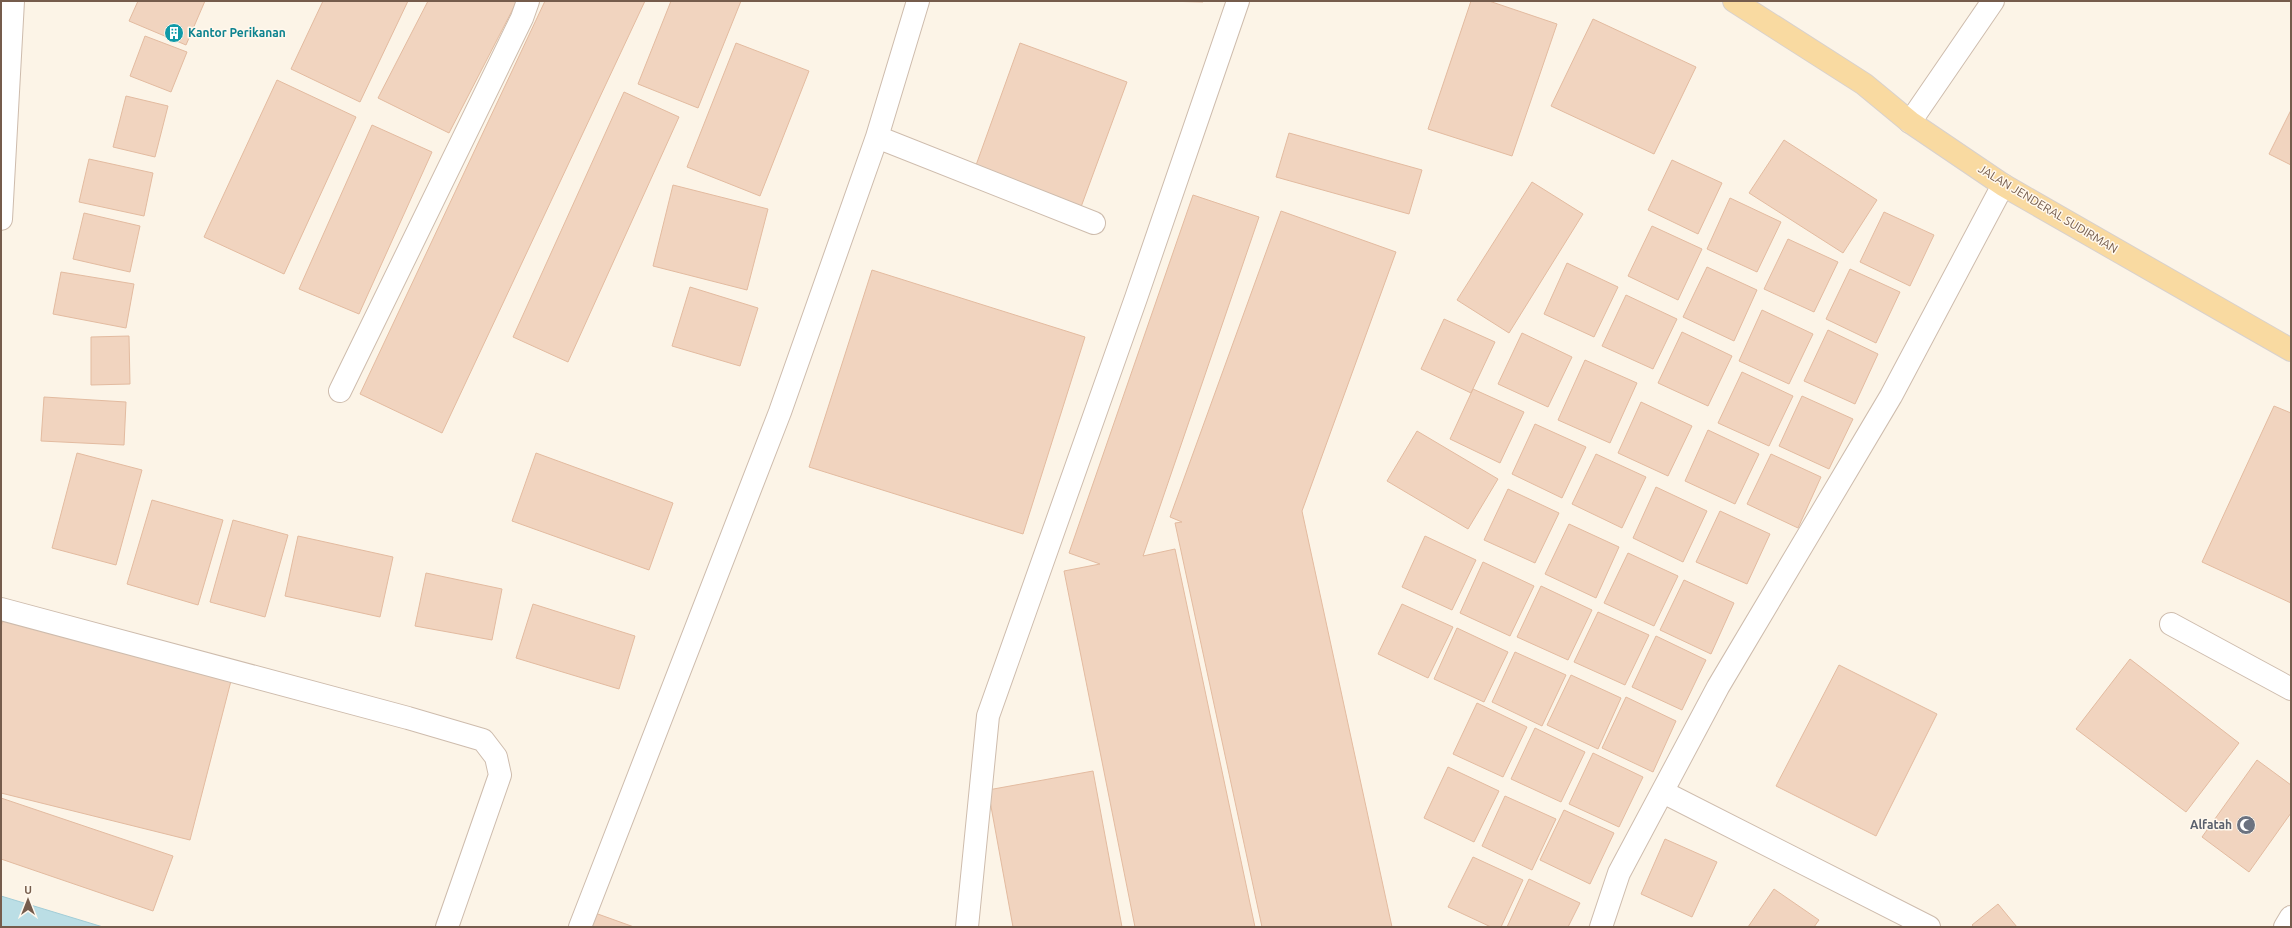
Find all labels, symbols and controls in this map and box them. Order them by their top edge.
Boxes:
building icon: Kantor Perikanan [163,22,185,44]
place label: Kantor Perikanan [188,26,286,39]
street label: JALAN JENDERAL SUDIRMAN [1976,162,2120,255]
mosque icon: Alfatah [2235,814,2257,836]
place label: Alfatah [2190,818,2232,831]
north arrow [8,880,48,920]
text: U [24,884,32,896]

